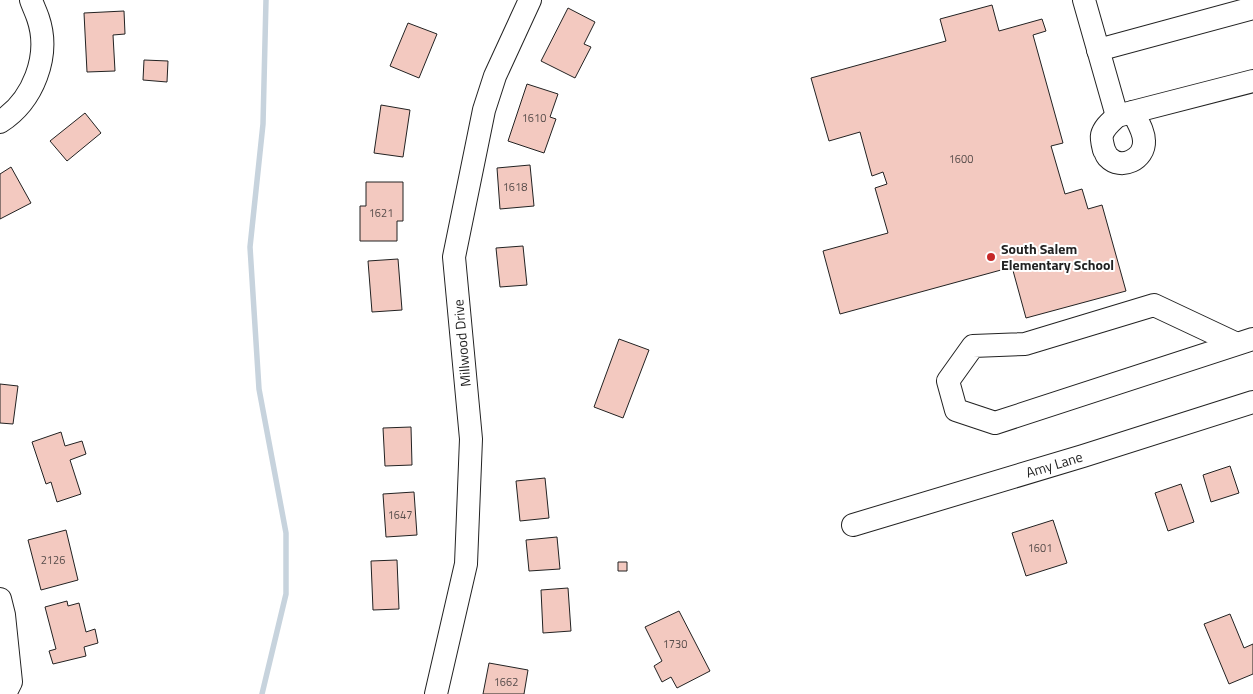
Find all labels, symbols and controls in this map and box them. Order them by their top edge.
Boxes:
house number: 1610 [522,110,546,126]
house number: 1600 [949,151,973,167]
house number: 1618 [503,179,527,195]
house number: 1621 [369,205,393,221]
place label: South Salem Elementary School [1001,238,1114,275]
marker: South Salem Elementary School [985,251,997,263]
street label: Millwood Drive [447,298,476,388]
street label: Amy Lane [1023,446,1085,483]
house number: 1647 [388,507,412,523]
house number: 1601 [1028,540,1052,556]
house number: 2126 [41,552,65,568]
house number: 1730 [663,636,687,652]
house number: 1662 [494,674,518,690]

